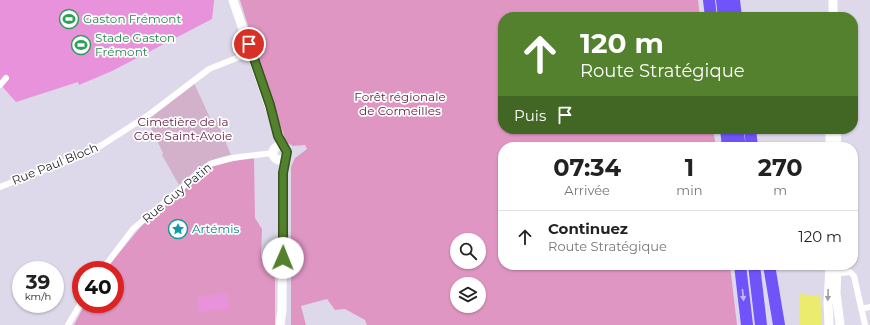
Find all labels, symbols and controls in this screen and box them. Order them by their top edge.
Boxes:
sports icon: Gaston Frémont [58,8,80,30]
place label: Gaston Frémont [83,11,181,26]
text: 120 m [580,26,664,60]
pin [232,27,266,61]
icon: ahead [514,28,566,80]
place label: Stade Gaston Frémont [95,30,175,59]
icon: arrive [238,33,260,55]
sports icon: Stade Gaston Frémont [70,34,92,56]
text: Route Stratégique [580,60,745,82]
park label: Forêt régionale de Cormeilles [354,89,446,118]
icon: arrive [554,104,576,126]
text: Puis [514,106,546,125]
park label: Cimetière de la Côte Saint-Avoie [134,114,232,143]
street label: Rue Paul Bloch [10,139,100,188]
text: 07:34 [553,153,621,182]
text: 1 [685,153,694,182]
text: 270 [758,153,803,182]
street label: Rue Guy Patin [139,159,214,226]
text: Arrivée [564,182,610,198]
text: min [676,182,702,198]
text: m [773,182,787,198]
place icon: Artémis [167,218,189,240]
text: Continuez [548,219,628,238]
place label: Artémis [192,221,239,236]
icon: ahead [514,226,536,248]
text: 120 m [798,227,842,246]
map controls [450,233,486,313]
button: search [450,233,486,269]
position arrow [262,237,304,279]
text: Route Stratégique [548,238,667,254]
speed limit sign: 40 [72,261,124,313]
text: 39 [26,270,50,294]
button: layers [450,277,486,313]
one-way arrow [740,289,747,301]
one-way arrow [825,289,831,302]
text: km/h [25,290,51,303]

